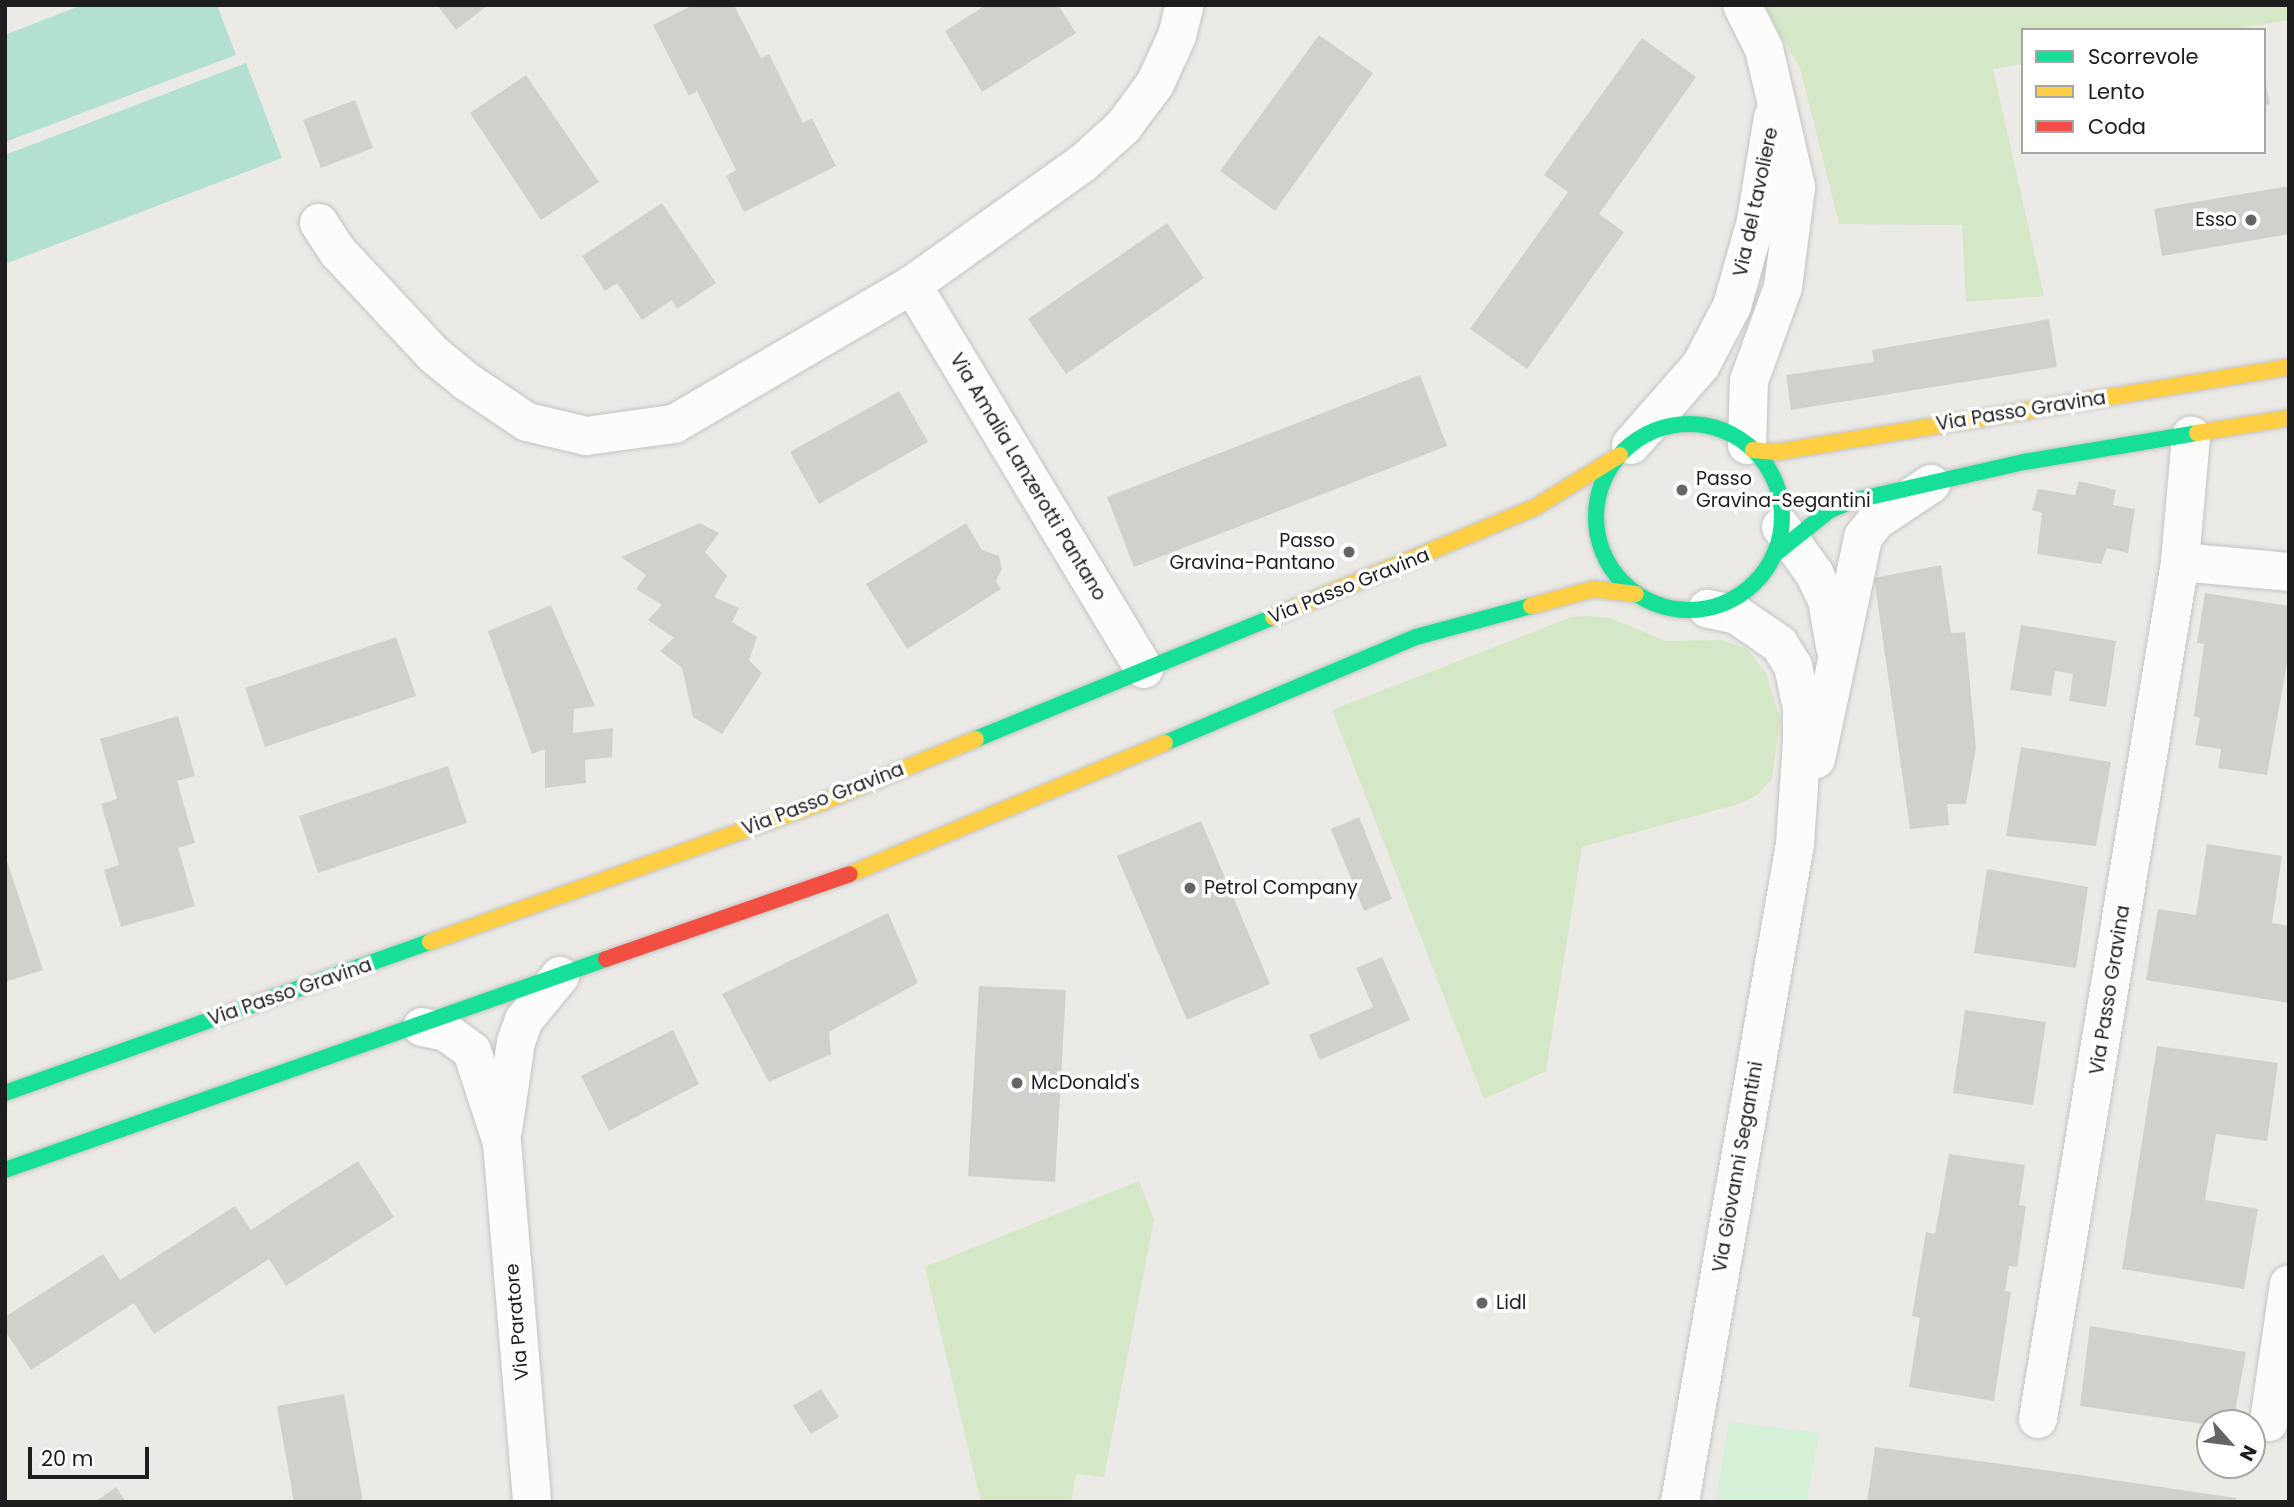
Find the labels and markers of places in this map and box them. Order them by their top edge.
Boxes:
place label: Esso [2195,209,2237,231]
marker: Esso [2243,212,2259,228]
place label: Passo Gravina-Segantini [1696,468,1871,512]
marker: Passo Gravina-Segantini [1674,482,1690,498]
place label: Passo Gravina-Pantano [1169,530,1335,574]
marker: Passo Gravina-Pantano [1341,544,1357,560]
place label: Petrol Company [1204,877,1358,899]
marker: Petrol Company [1182,880,1198,896]
place label: McDonald's [1031,1072,1140,1094]
marker: McDonald's [1009,1075,1025,1091]
place label: Lidl [1496,1292,1526,1314]
marker: Lidl [1474,1295,1490,1311]

